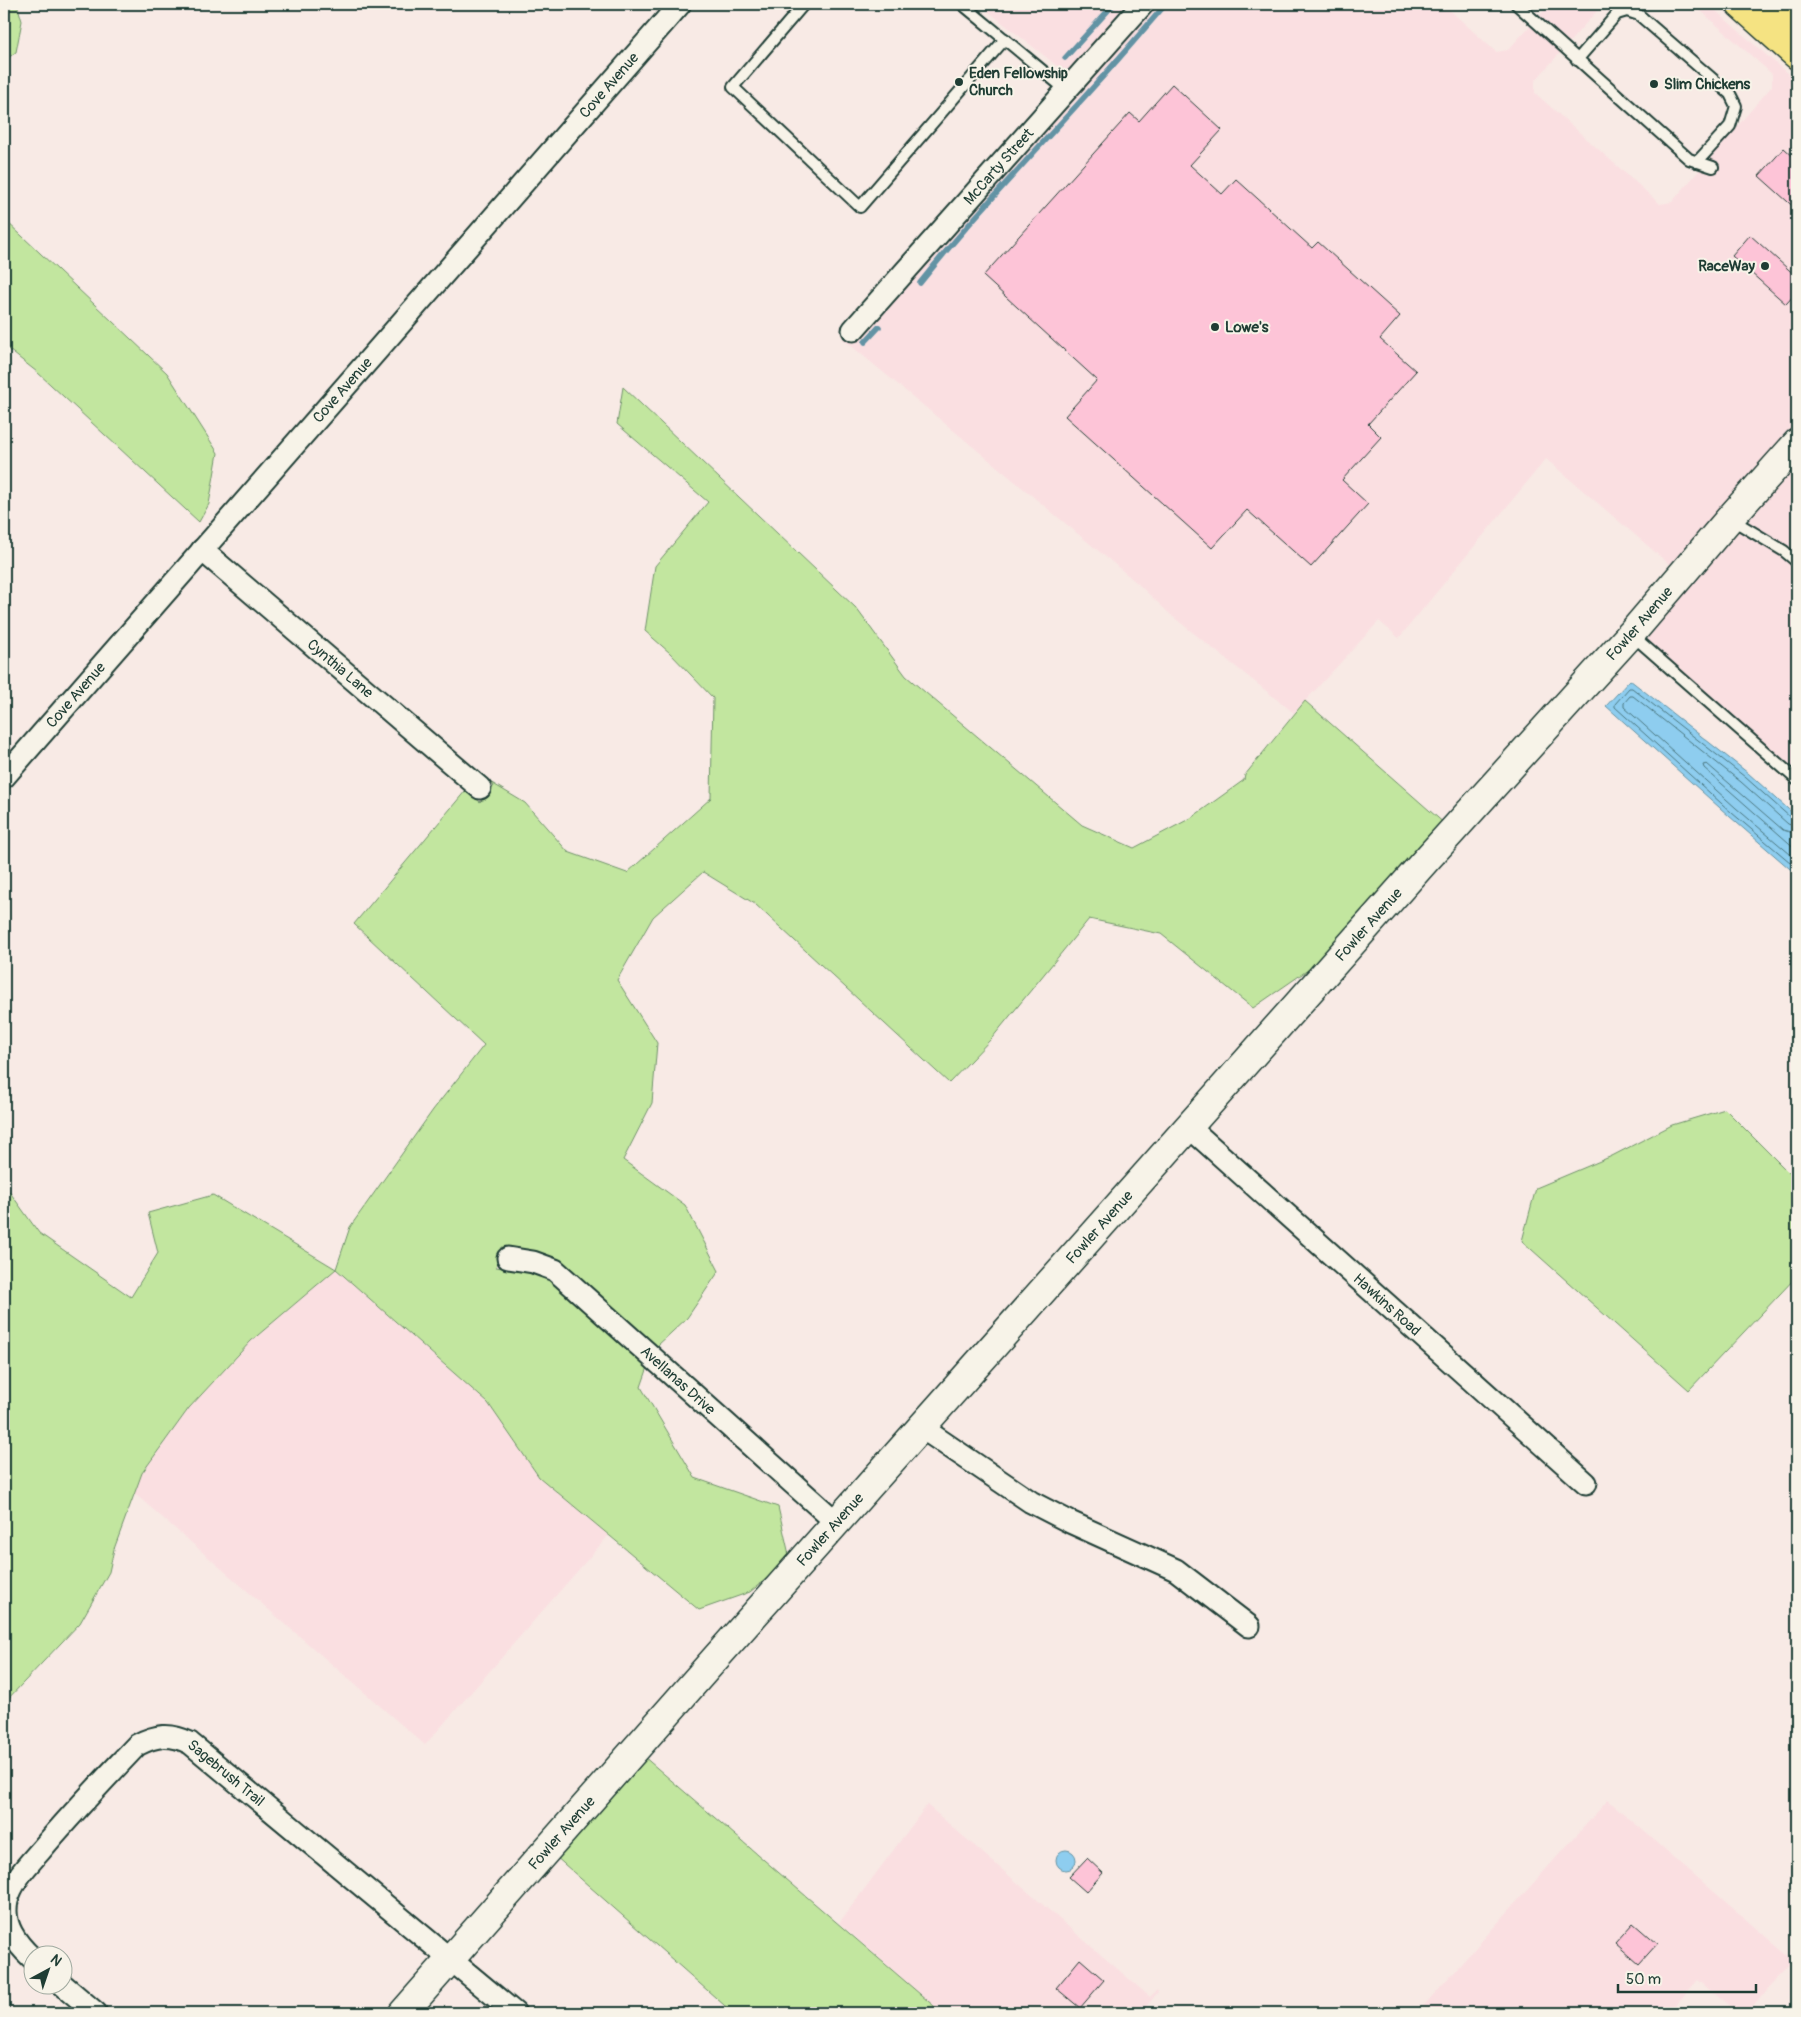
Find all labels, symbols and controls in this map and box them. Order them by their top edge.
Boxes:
street label: Cove Avenue [576,48,644,122]
place label: Eden Fellowship Church [969,64,1068,100]
place label: Slim Chickens [1664,75,1750,94]
marker: Eden Fellowship Church [953,76,965,88]
marker: Slim Chickens [1648,78,1660,90]
street label: McCarty Street [960,124,1039,209]
place label: RaceWay [1698,257,1756,276]
marker: RaceWay [1759,260,1771,272]
place label: Lowe's [1225,318,1269,337]
marker: Lowe's [1209,321,1221,333]
street label: Cove Avenue [309,353,377,427]
street label: Fowler Avenue [1602,582,1678,665]
street label: Cynthia Lane [303,635,377,703]
street label: Cove Avenue [42,658,110,732]
street label: Fowler Avenue [1331,884,1407,966]
street label: Fowler Avenue [1062,1186,1138,1268]
street label: Hawkins Road [1349,1270,1425,1340]
street label: Avellanas Drive [636,1342,720,1420]
street label: Fowler Avenue [793,1489,869,1571]
street label: Sagebrush Trail [183,1736,268,1811]
street label: Fowler Avenue [524,1792,600,1874]
north arrow [22,1944,72,1994]
text: N [47,1951,65,1970]
scale bar [1618,1962,1756,1994]
text: 50 m [1626,1970,1661,1989]

